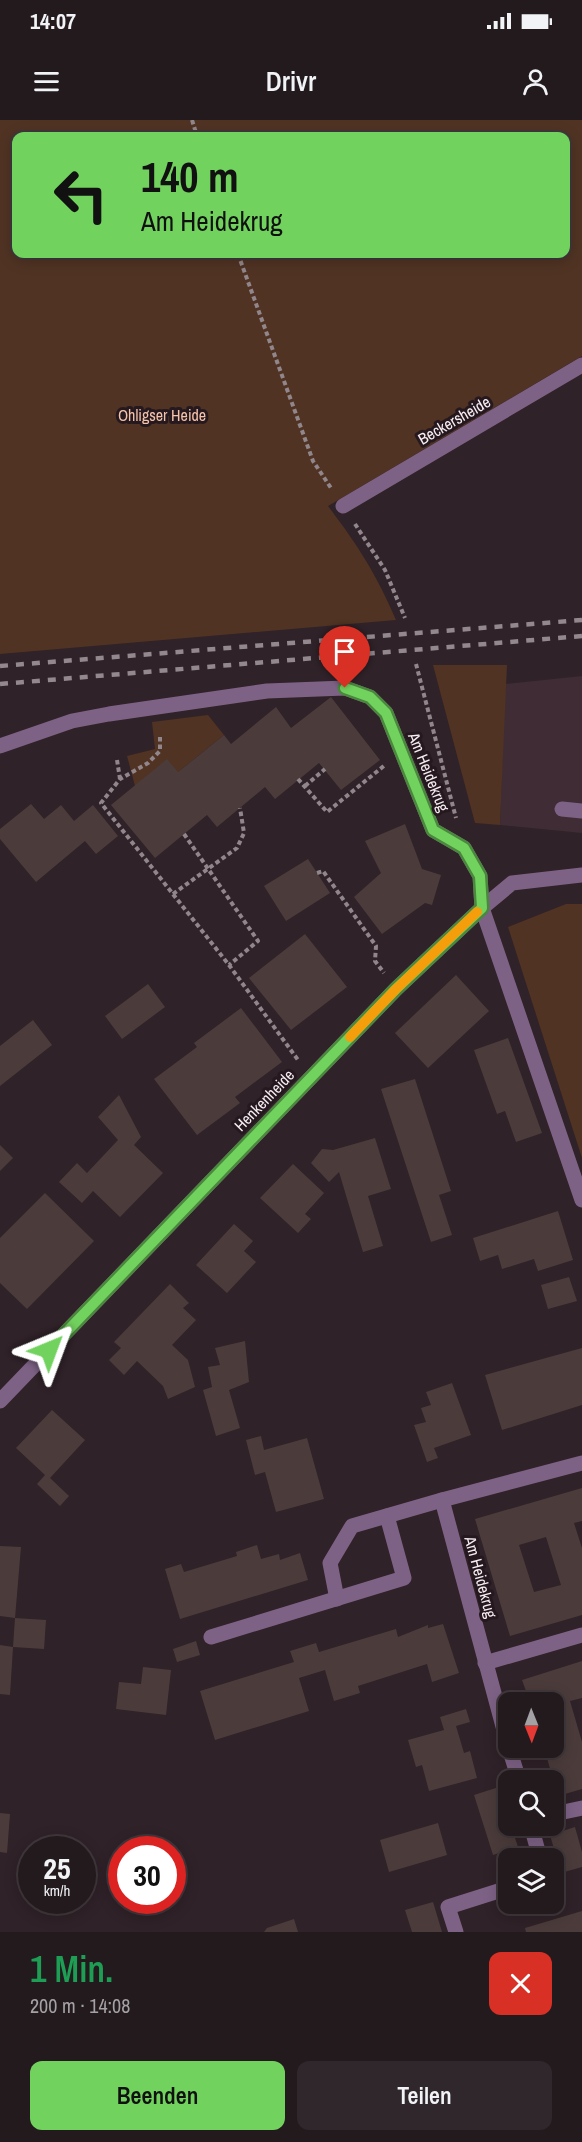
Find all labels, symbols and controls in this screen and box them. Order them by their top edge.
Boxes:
text: 14:07 [30,6,76,36]
text: Drivr [266,63,316,99]
icon: menu [30,65,63,98]
icon: person [519,65,552,98]
text: 140 m [141,149,239,205]
icon: left [42,156,120,234]
text: Am Heidekrug [141,203,283,239]
street label: Beckersheide [414,390,494,450]
park label: Ohligser Heide [118,404,206,426]
pin [319,626,370,688]
icon: arrive [328,635,361,668]
street label: Am Heidekrug [403,728,455,816]
street label: Henkenheide [229,1064,299,1136]
position arrow [17,1318,81,1382]
street label: Am Heidekrug [459,1533,503,1621]
north arrow [498,1692,564,1758]
map controls [498,1692,564,1914]
button: search [498,1770,564,1836]
speed limit sign: 30 [108,1836,186,1914]
text: 25 [43,1848,71,1888]
button: layers [498,1848,564,1914]
text: km/h [44,1880,70,1901]
text: 1 Min. [30,1945,113,1993]
button: close [489,1952,552,2015]
text: 200 m · 14:08 [30,1992,130,2019]
button: Beenden [30,2061,285,2130]
button: Teilen [297,2061,552,2130]

